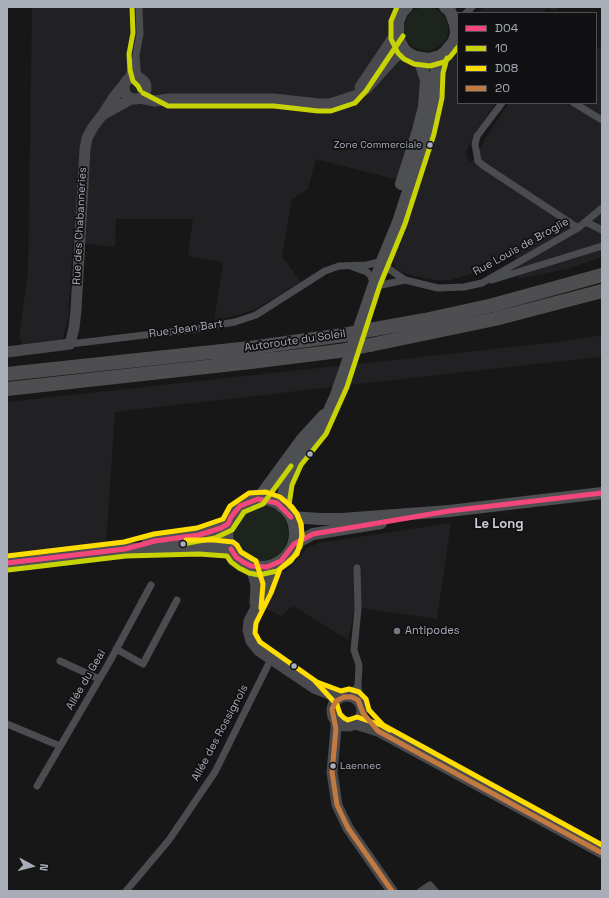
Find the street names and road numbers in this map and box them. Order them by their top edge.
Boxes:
street label: Rue des Chabanneries [70,167,90,285]
street label: Rue Louis de Broglie [471,215,571,279]
street label: Rue Jean Bart [148,317,224,341]
street label: Autoroute du Soleil [244,327,346,355]
street label: Allée du Geai [63,647,109,713]
street label: Allée des Rossignols [189,682,251,784]

